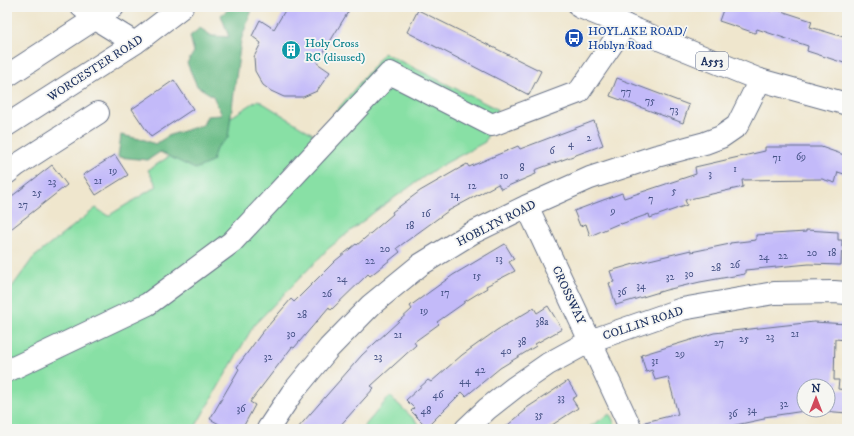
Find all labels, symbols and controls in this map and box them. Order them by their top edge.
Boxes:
place label: HOYLAKE ROAD/ Hoblyn Road [588,24,688,53]
bus stop icon: HOYLAKE ROAD/ Hoblyn Road [563,27,585,49]
street label: WORCESTER ROAD [44,32,146,105]
place label: Holy Cross RC (disused) [305,36,365,65]
building icon: Holy Cross RC (disused) [280,39,302,61]
road number: A553 [696,52,728,70]
house number: 77 [621,86,631,98]
house number: 75 [645,95,655,107]
house number: 73 [670,104,679,116]
house number: 2 [587,132,592,144]
house number: 4 [568,138,574,150]
house number: 6 [549,145,555,157]
house number: 69 [796,151,806,163]
house number: 71 [773,152,782,164]
house number: 8 [519,162,525,174]
house number: 1 [733,163,737,175]
house number: 19 [109,165,117,177]
house number: 3 [708,168,712,180]
house number: 10 [499,170,509,182]
house number: 21 [94,175,103,187]
house number: 23 [48,176,57,188]
house number: 12 [468,180,476,192]
house number: 5 [672,185,677,197]
house number: 25 [32,187,42,199]
house number: 14 [450,189,460,201]
house number: 7 [648,193,654,205]
street label: HOBLYN ROAD [454,197,539,250]
house number: 27 [18,199,28,211]
house number: 9 [610,205,616,217]
house number: 16 [422,208,431,220]
house number: 18 [406,220,414,232]
house number: 20 [380,243,390,255]
house number: 20 [807,247,817,259]
house number: 18 [828,247,836,259]
house number: 22 [778,250,788,262]
house number: 24 [759,251,770,263]
house number: 13 [495,253,503,265]
house number: 22 [365,255,375,267]
house number: 26 [730,259,741,271]
house number: 28 [711,262,721,274]
street label: CROSSWAY [549,264,589,327]
house number: 30 [684,268,694,280]
house number: 15 [473,270,481,282]
house number: 32 [666,271,674,283]
house number: 24 [337,273,348,285]
house number: 34 [636,280,646,292]
house number: 36 [618,286,627,298]
house number: 17 [441,287,449,299]
house number: 26 [322,288,333,300]
street label: COLLIN ROAD [601,303,685,344]
house number: 19 [420,305,428,317]
house number: 28 [297,309,307,321]
house number: 38a [536,316,549,328]
house number: 30 [286,328,296,340]
house number: 21 [791,328,800,340]
house number: 21 [394,329,403,341]
house number: 23 [766,331,775,343]
house number: 25 [739,333,749,345]
house number: 38 [518,336,526,348]
house number: 27 [714,337,724,349]
house number: 40 [500,345,512,357]
house number: 29 [675,348,685,360]
house number: 32 [264,351,272,363]
house number: 23 [374,351,383,363]
house number: 31 [651,355,659,367]
house number: 42 [475,364,485,376]
house number: 44 [459,375,471,387]
north arrow [796,378,836,418]
text: N [811,382,821,396]
house number: 46 [433,389,444,401]
house number: 33 [557,392,565,404]
house number: 32 [780,398,788,410]
house number: 36 [237,403,246,415]
house number: 34 [747,404,757,416]
house number: 48 [421,405,431,417]
house number: 36 [729,408,738,420]
house number: 35 [535,409,543,421]

